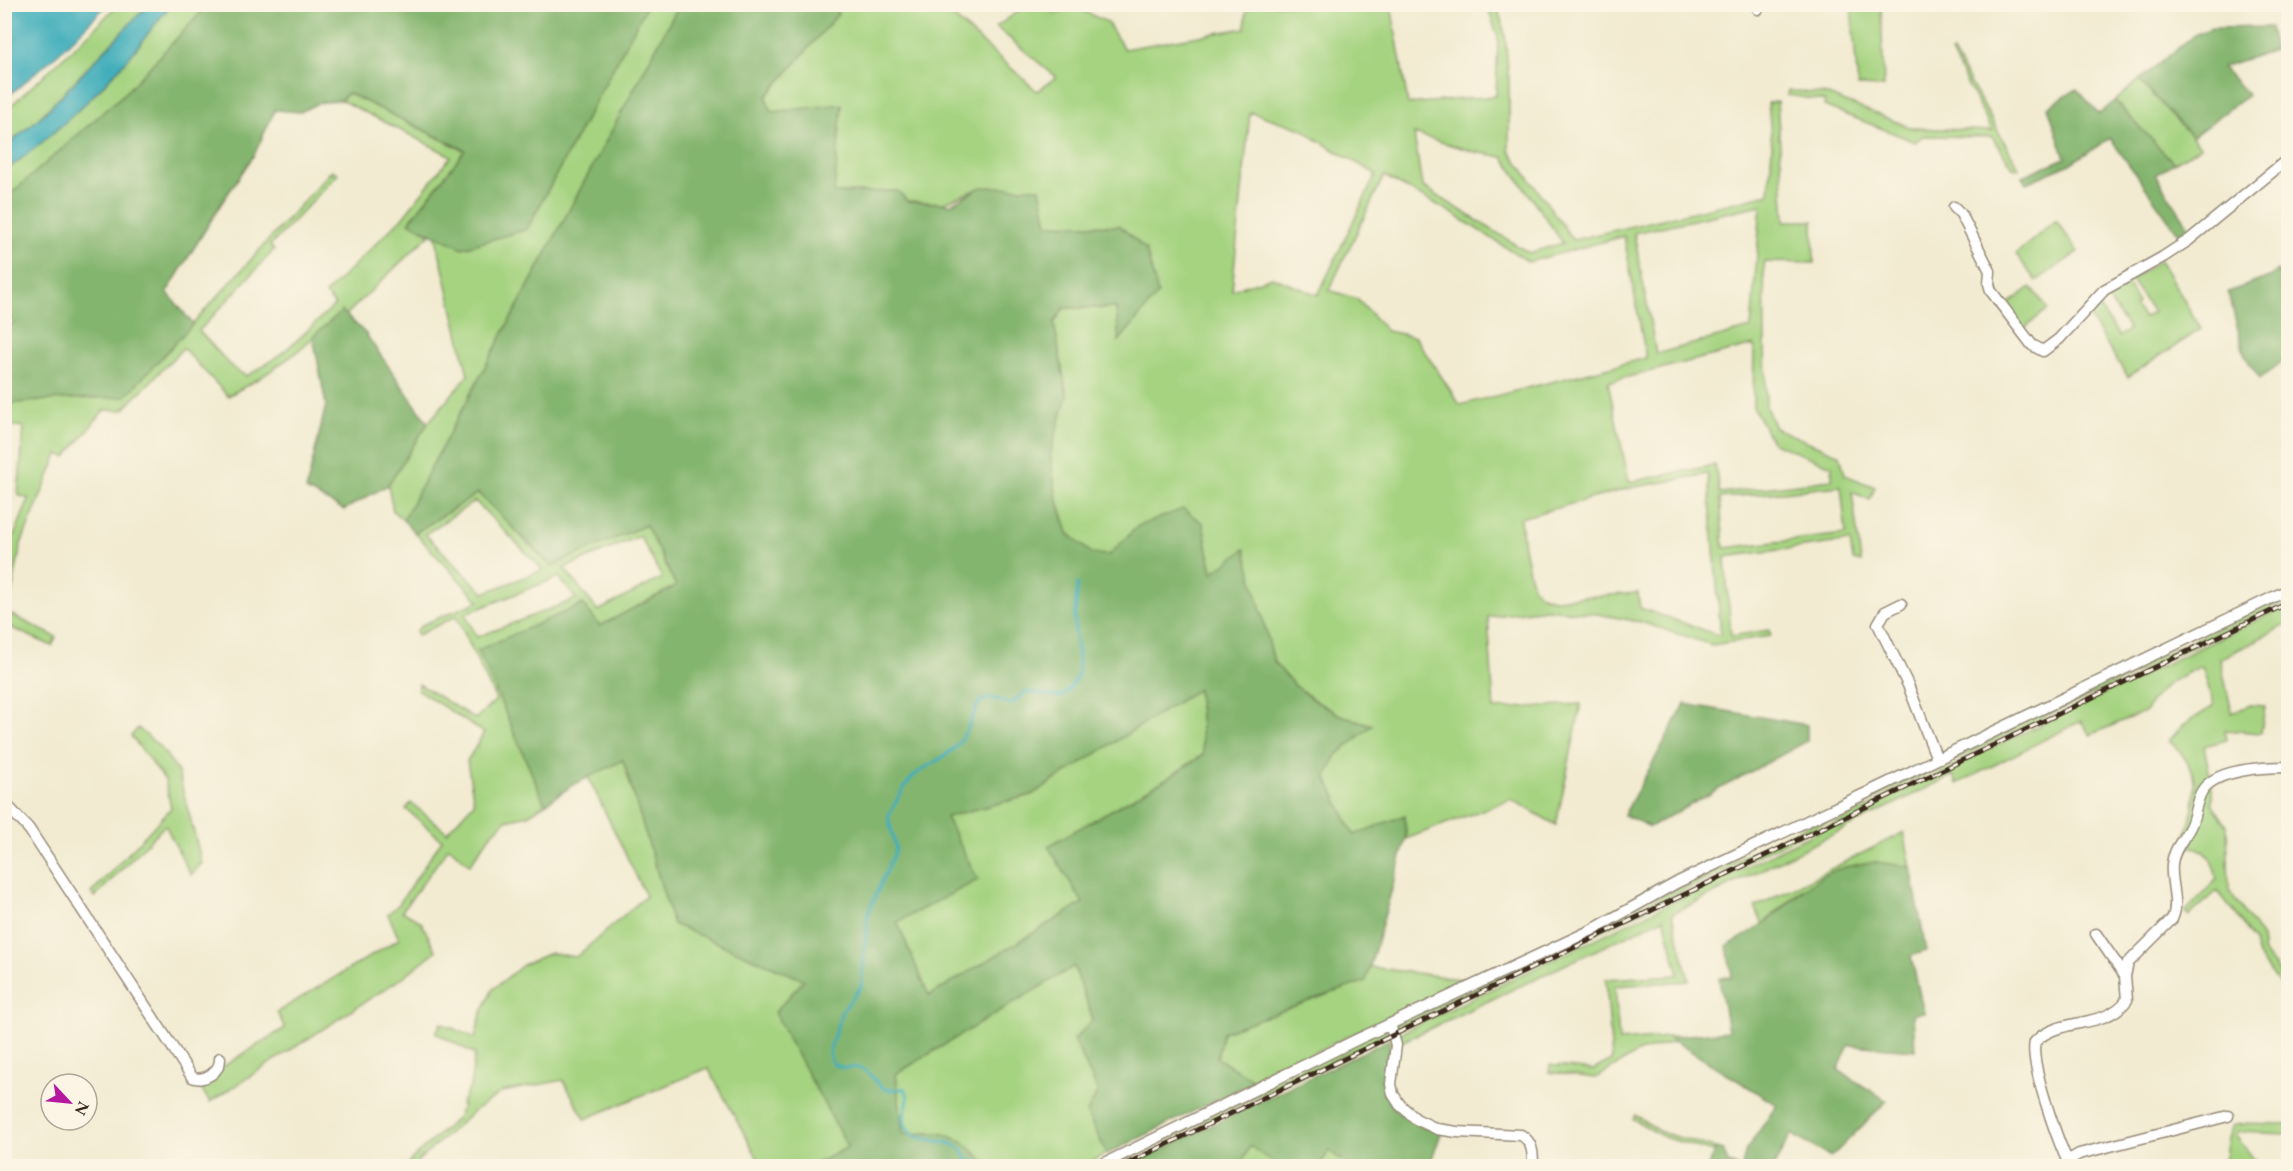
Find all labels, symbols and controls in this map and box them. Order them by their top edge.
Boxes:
north arrow [39,1072,99,1132]
text: N [70,1098,94,1119]

